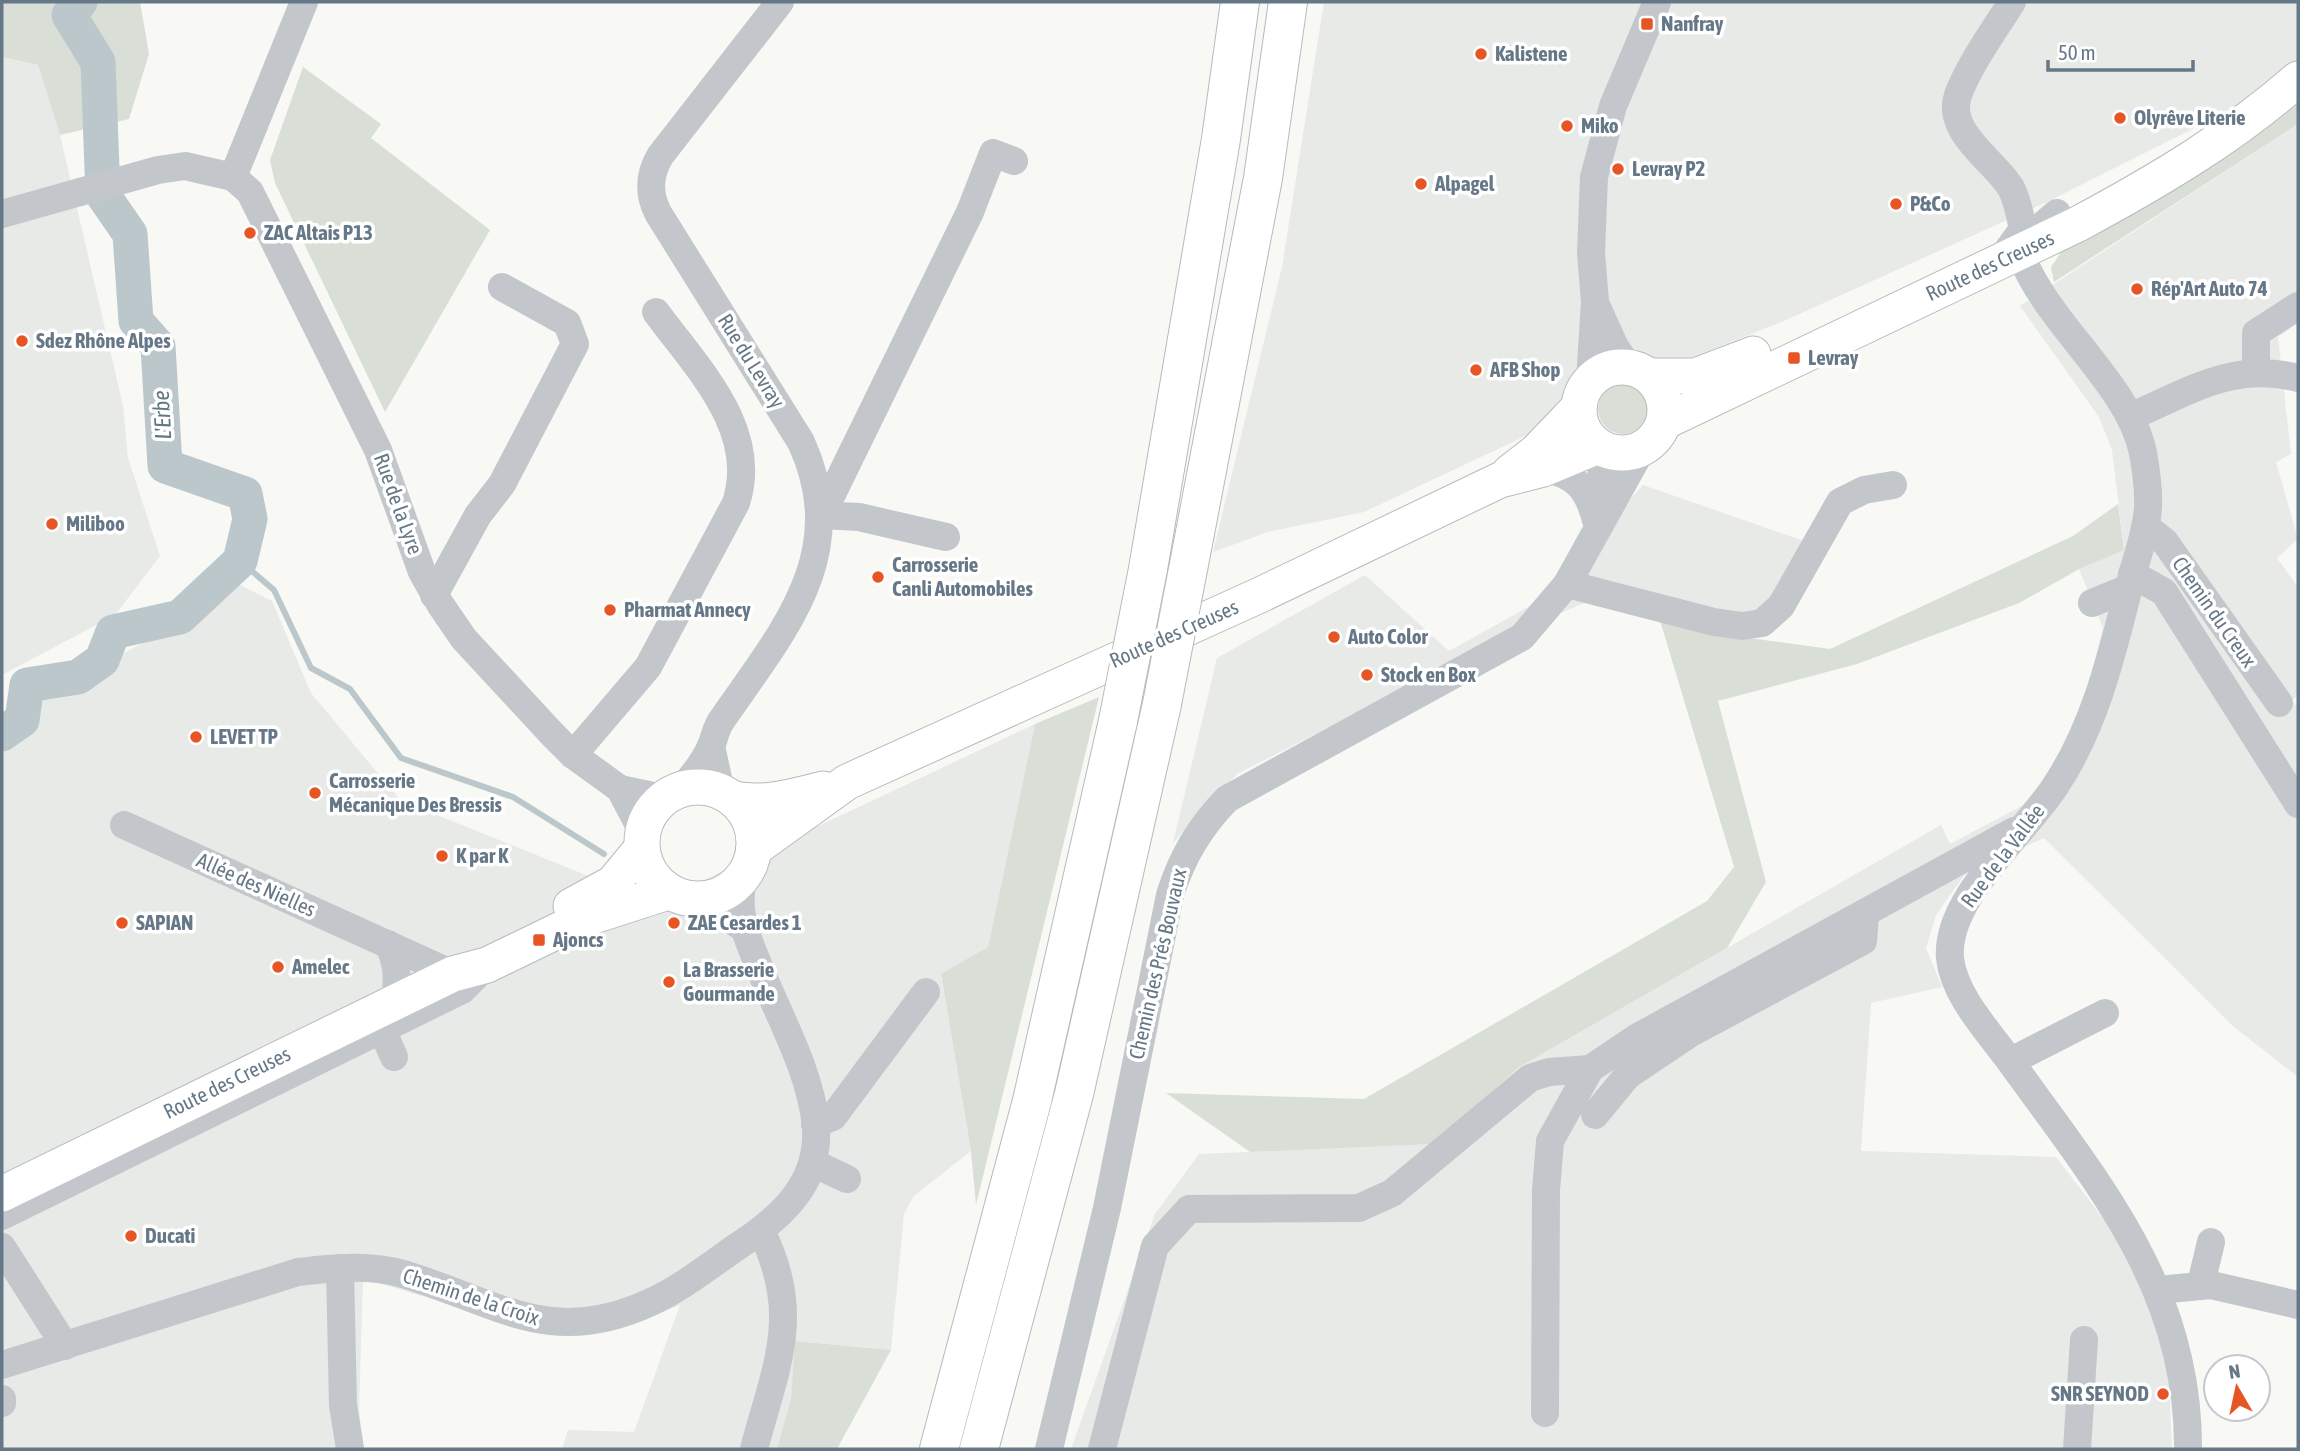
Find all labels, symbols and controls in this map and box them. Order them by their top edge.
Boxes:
place label: Nanfray [1661,11,1724,35]
marker: Nanfray [1639,16,1655,32]
scale bar [2048,28,2193,72]
text: 50 m [2058,40,2096,64]
place label: Kalistene [1495,41,1568,65]
marker: Kalistene [1473,46,1489,62]
place label: Olyrêve Literie [2134,105,2246,129]
marker: Olyrêve Literie [2112,110,2128,126]
place label: Miko [1581,113,1619,137]
marker: Miko [1559,118,1575,134]
place label: Levray P2 [1632,156,1705,180]
marker: Levray P2 [1610,161,1626,177]
place label: Alpagel [1434,171,1495,195]
marker: Alpagel [1413,176,1429,192]
place label: P&Co [1910,191,1951,215]
marker: P&Co [1888,196,1904,212]
place label: ZAC Altais P13 [264,220,373,244]
marker: ZAC Altais P13 [242,225,258,241]
street label: Route des Creuses [1922,225,2057,305]
place label: Rép'Art Auto 74 [2151,276,2268,300]
marker: Rép'Art Auto 74 [2129,281,2145,297]
street label: Rue du Levray [713,309,790,412]
place label: Sdez Rhône Alpes [36,328,171,352]
marker: Sdez Rhône Alpes [14,333,30,349]
place label: Levray [1808,345,1859,369]
marker: Levray [1786,350,1802,366]
place label: AFB Shop [1489,357,1560,381]
marker: AFB Shop [1468,362,1484,378]
water label: L'Erbe [148,390,176,440]
street label: Rue de la Lyre [370,450,428,557]
place label: Miliboo [66,511,125,535]
marker: Miliboo [44,516,60,532]
place label: Carrosserie Canli Automobiles [892,552,1033,600]
street label: Chemin du Creux [2168,552,2262,672]
marker: Carrosserie Canli Automobiles [870,569,886,585]
street label: Route des Creuses [1106,594,1242,672]
place label: Pharmat Annecy [624,597,751,621]
marker: Pharmat Annecy [602,602,618,618]
place label: Auto Color [1347,624,1429,648]
marker: Auto Color [1326,629,1342,645]
place label: Stock en Box [1381,662,1477,686]
marker: Stock en Box [1359,667,1375,683]
place label: LEVET TP [210,724,279,748]
marker: LEVET TP [188,729,204,745]
place label: Carrosserie Mécanique Des Bressis [329,768,502,816]
marker: Carrosserie Mécanique Des Bressis [307,785,323,801]
street label: Rue de la Vallée [1956,799,2049,912]
place label: K par K [456,843,509,867]
street label: Allée des Nielles [193,847,320,921]
marker: K par K [434,848,450,864]
street label: Chemin des Prés Bouvaux [1123,866,1191,1062]
place label: SAPIAN [136,910,193,934]
place label: ZAE Cesardes 1 [688,910,802,934]
marker: SAPIAN [114,915,130,931]
marker: ZAE Cesardes 1 [666,915,682,931]
place label: Ajoncs [552,927,604,951]
marker: Ajoncs [531,932,547,948]
place label: Amelec [291,954,350,978]
place label: La Brasserie Gourmande [683,957,775,1005]
marker: Amelec [270,959,286,975]
marker: La Brasserie Gourmande [661,974,677,990]
street label: Route des Creuses [159,1041,294,1123]
place label: Ducati [145,1223,195,1247]
marker: Ducati [123,1228,139,1244]
street label: Chemin de la Croix [400,1263,543,1329]
north arrow [2202,1353,2272,1423]
text: N [2227,1359,2242,1383]
place label: SNR SEYNOD [2051,1381,2149,1405]
marker: SNR SEYNOD [2155,1386,2171,1402]

